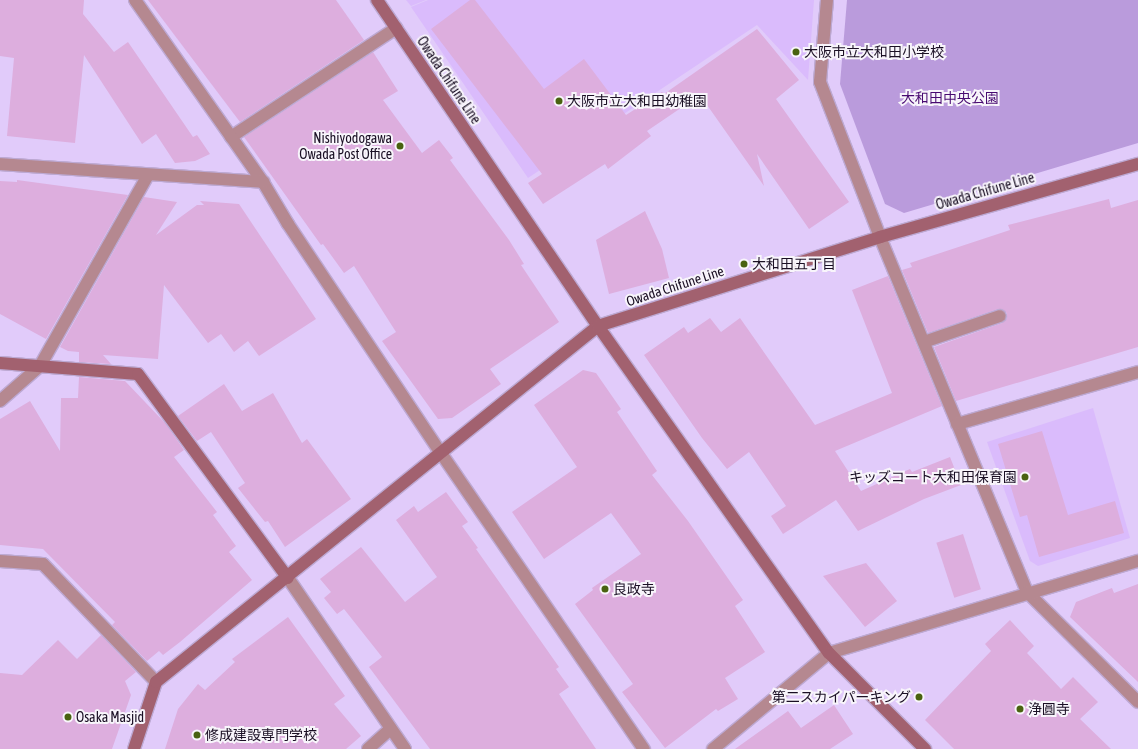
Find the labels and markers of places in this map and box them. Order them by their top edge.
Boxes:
place label: 大阪市立大和田小学校 [804,44,944,60]
marker: 大阪市立大和田小学校 [791,47,801,57]
place label: 大阪市立大和田幼稚園 [567,93,707,109]
marker: 大阪市立大和田幼稚園 [554,96,564,106]
place label: Nishiyodogawa Owada Post Office [299,130,392,162]
marker: Nishiyodogawa Owada Post Office [395,141,405,151]
place label: 大和田五丁目 [752,256,836,272]
marker: 大和田五丁目 [739,259,749,269]
place label: キッズコート大和田保育園 [849,469,1017,485]
marker: キッズコート大和田保育園 [1020,472,1030,482]
place label: 良政寺 [613,581,655,597]
marker: 良政寺 [600,584,610,594]
place label: 第二スカイパーキング [771,689,911,705]
marker: 第二スカイパーキング [914,692,924,702]
place label: 浄圓寺 [1028,701,1070,717]
marker: 浄圓寺 [1015,704,1025,714]
place label: Osaka Masjid [76,709,144,725]
marker: Osaka Masjid [63,712,73,722]
place label: 修成建設専門学校 [205,727,317,743]
marker: 修成建設専門学校 [192,730,202,740]

